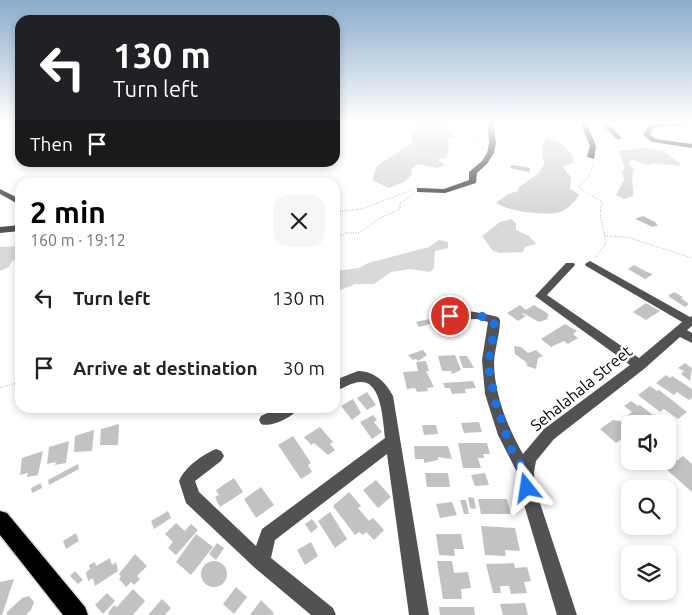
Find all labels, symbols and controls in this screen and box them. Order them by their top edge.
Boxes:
icon: left [30,35,95,100]
text: 130 m [113,35,211,75]
text: Turn left [113,76,198,101]
icon: arrive [83,130,111,158]
text: Then [30,133,73,155]
text: 2 min [30,195,106,229]
button: close [273,195,325,247]
text: 160 m · 19:12 [30,231,126,249]
icon: left [30,284,58,312]
text: Turn left [73,287,151,309]
text: 130 m [272,287,325,309]
pin [429,295,471,337]
icon: arrive [436,302,464,330]
street label: Sehalahala Street [527,341,636,434]
icon: arrive [30,354,58,382]
text: Arrive at destination [73,357,258,379]
text: 30 m [283,357,325,379]
map controls [621,415,676,600]
button: sound [621,415,676,470]
position arrow [500,461,552,513]
button: search [621,480,676,535]
button: layers [621,545,676,600]

